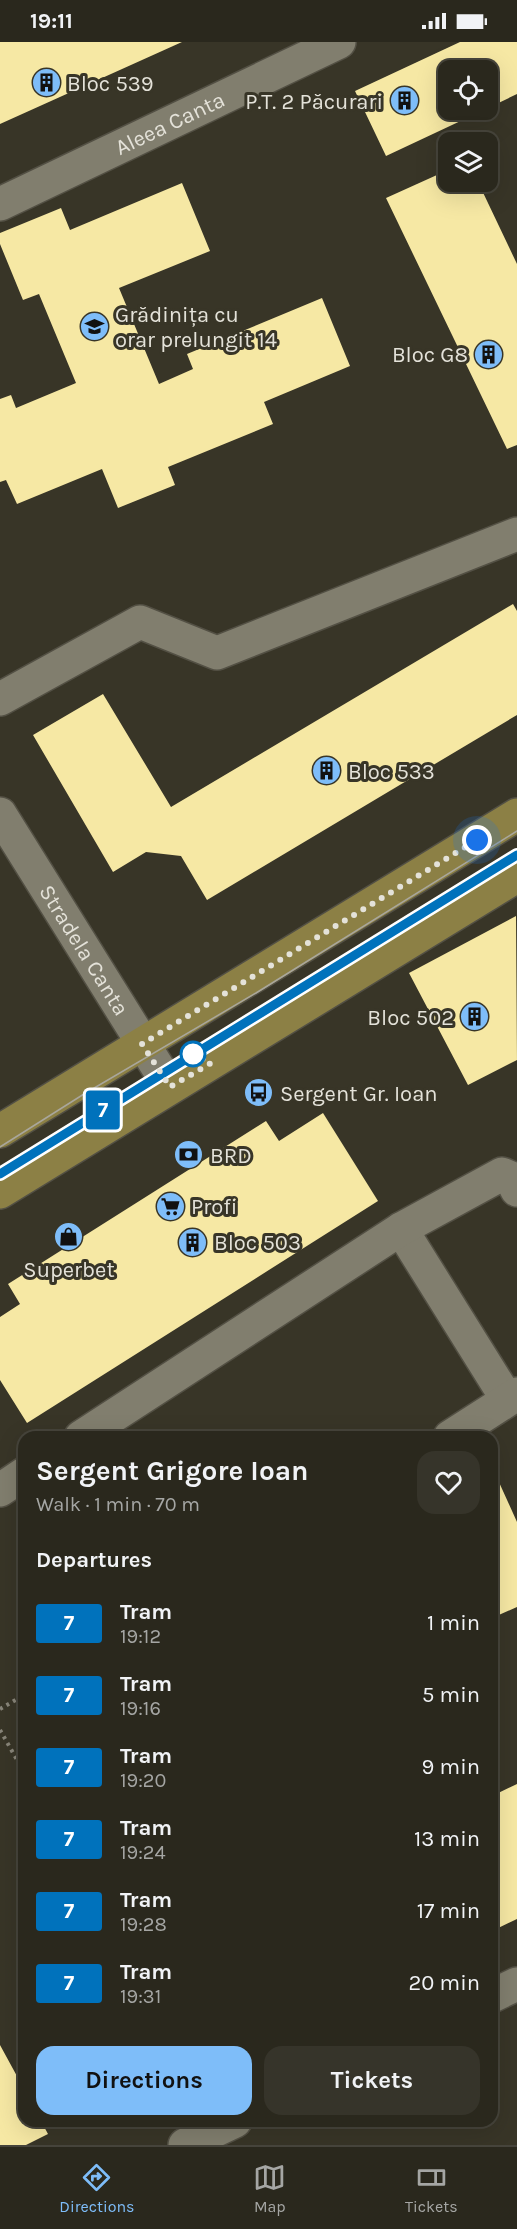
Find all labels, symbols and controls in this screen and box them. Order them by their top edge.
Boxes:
text: 19:11 [30,8,73,34]
map controls [438,60,498,192]
button: locate [438,60,498,120]
building icon: Bloc 539 [30,67,62,99]
place label: Bloc 539 [67,71,154,97]
building icon: P.T. 2 Păcurari [388,85,420,117]
street label: Aleea Canta [111,87,229,161]
place label: P.T. 2 Păcurari [245,89,383,115]
button: layers [438,132,498,192]
place label: Grădinița cu orar prelungit 14 [115,302,277,353]
school or university icon: Grădinița cu orar prelungit 14 [78,311,110,343]
building icon: Bloc G8 [473,338,505,370]
place label: Bloc G8 [392,342,468,368]
building icon: Bloc 533 [311,755,343,787]
place label: Bloc 533 [348,759,435,785]
your location [462,825,492,855]
street label: Stradela Canta [33,880,134,1020]
building icon: Bloc 502 [459,1001,491,1033]
place label: Bloc 502 [367,1005,454,1031]
unlabelled marker [180,1041,206,1067]
bus stop icon: Sergent Gr. Ioan [243,1077,275,1109]
place label: Sergent Gr. Ioan [280,1081,438,1107]
line badge: 7 [84,1090,122,1130]
text: 7 [98,1098,108,1122]
bank icon: BRD [173,1139,205,1171]
place label: BRD [210,1143,252,1169]
supermarket icon: Profi [154,1190,186,1222]
place label: Profi [191,1194,237,1220]
shop icon: Superbet [53,1221,85,1253]
building icon: Bloc 503 [177,1226,209,1258]
place label: Bloc 503 [214,1230,301,1256]
place label: Superbet [23,1257,115,1283]
button: heart [417,1451,480,1514]
text: Sergent Grigore Ioan [36,1454,309,1487]
text: Walk · 1 min · 70 m [36,1493,200,1516]
text: Departures [36,1547,152,1573]
text: Tram [120,1599,172,1625]
text: 1 min [427,1610,480,1636]
text: 7 [64,1611,74,1635]
text: 19:12 [120,1625,161,1648]
text: Tram [120,1671,172,1697]
text: 5 min [422,1682,480,1708]
text: 7 [64,1683,74,1707]
text: 19:16 [120,1697,161,1720]
text: Tram [120,1743,172,1769]
text: 9 min [422,1754,480,1780]
text: 7 [64,1755,74,1779]
text: 19:20 [120,1769,166,1792]
text: Tram [120,1815,172,1841]
text: 13 min [414,1826,480,1852]
text: 7 [64,1827,74,1851]
text: 19:24 [120,1841,166,1864]
text: Tram [120,1887,172,1913]
text: 17 min [417,1898,480,1924]
text: 7 [64,1899,74,1923]
text: 19:28 [120,1913,167,1936]
text: Tram [120,1959,172,1985]
text: 20 min [409,1970,480,1996]
text: 7 [64,1971,74,1995]
text: 19:31 [120,1985,161,2008]
button: Directions [36,2046,252,2115]
button: Tickets [264,2046,480,2115]
tab: Directions [59,2161,135,2216]
tab: Map [253,2161,286,2216]
tab: Tickets [405,2161,458,2216]

